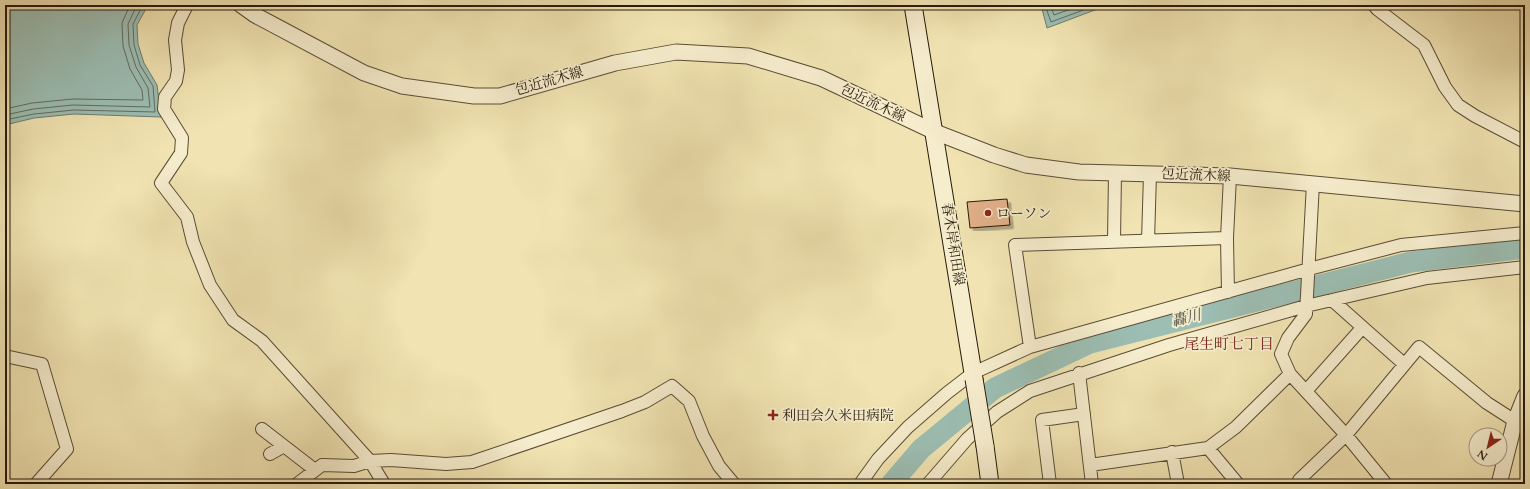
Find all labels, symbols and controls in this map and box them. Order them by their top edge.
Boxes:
street label: 包近流木線 [513,62,585,100]
street label: 包近流木線 [837,80,909,126]
street label: 包近流木線 [1161,164,1231,186]
street label: 春木岸和田線 [937,201,969,287]
place label: ローソン [996,204,1051,223]
marker: ローソン [983,208,993,218]
water label: 轟川 [1169,304,1205,331]
district label: 尾生町七丁目 [1184,334,1274,354]
place label: 利田会久米田病院 [782,406,894,425]
marker: 利田会久米田病院 [767,409,779,421]
north arrow [1468,427,1508,467]
text: N [1474,446,1491,464]

